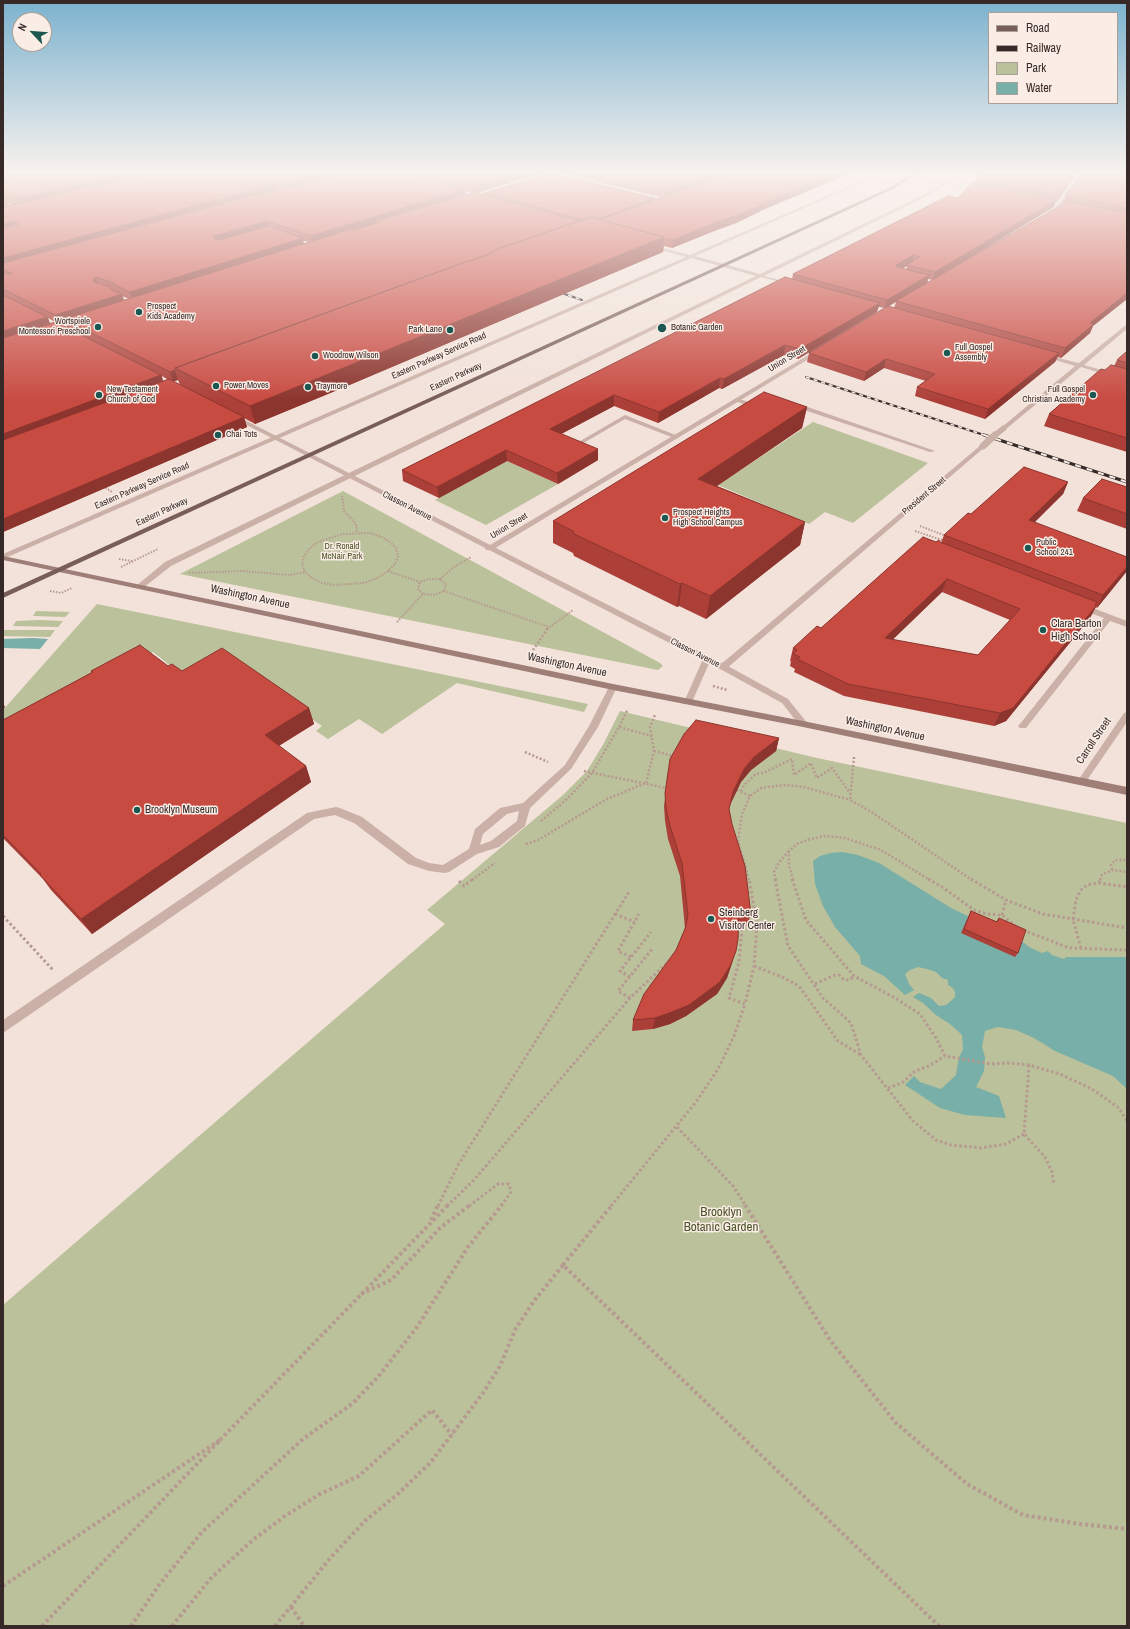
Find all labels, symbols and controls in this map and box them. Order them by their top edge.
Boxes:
north arrow [12,12,52,52]
legend [988,12,1118,104]
text: Road [1026,20,1050,36]
text: N [14,21,30,33]
text: Railway [1026,40,1061,56]
text: Park [1026,60,1046,76]
text: Water [1026,80,1052,96]
place label: Prospect Kids Academy [147,302,195,323]
marker: Prospect Kids Academy [134,307,144,317]
place label: Wortspiele Montessori Preschool [19,317,90,338]
marker: Wortspiele Montessori Preschool [93,322,103,332]
marker: Botanic Garden [656,322,668,334]
place label: Botanic Garden [671,323,723,333]
place label: Park Lane [408,325,442,335]
marker: Park Lane [445,325,455,335]
street label: Eastern Parkway Service Road [390,330,488,382]
place label: Full Gospel Assembly [955,343,992,364]
street label: Union Street [766,344,808,374]
marker: Full Gospel Assembly [942,348,952,358]
marker: Woodrow Wilson [310,351,320,361]
place label: Woodrow Wilson [323,351,379,361]
street label: Eastern Parkway [428,360,484,394]
marker: Power Moves [211,381,221,391]
place label: Power Moves [224,381,269,391]
marker: Traymore [303,382,313,392]
place label: Traymore [316,382,347,392]
place label: New Testament Church of God [107,385,158,406]
place label: Full Gospel Christian Academy [1022,385,1085,406]
marker: New Testament Church of God [94,390,104,400]
marker: Full Gospel Christian Academy [1088,390,1098,400]
marker: Chai Tots [213,430,223,440]
place label: Chai Tots [226,430,257,440]
street label: Eastern Parkway Service Road [93,460,191,512]
street label: President Street [900,475,948,517]
street label: Classon Avenue [381,489,433,523]
street label: Eastern Parkway [134,495,190,529]
place label: Prospect Heights High School Campus [673,508,743,529]
street label: Union Street [488,511,530,541]
marker: Prospect Heights High School Campus [660,513,670,523]
place label: Public School 241 [1036,538,1073,559]
park label: Dr. Ronald McNair Park [321,542,363,563]
marker: Public School 241 [1023,543,1033,553]
street label: Washington Avenue [209,582,291,612]
place label: Clara Barton High School [1051,617,1102,643]
marker: Clara Barton High School [1038,625,1048,635]
street label: Classon Avenue [669,636,721,670]
street label: Washington Avenue [526,650,608,680]
street label: Washington Avenue [844,714,926,744]
street label: Carroll Street [1074,715,1114,767]
place label: Brooklyn Museum [145,803,217,817]
marker: Brooklyn Museum [132,805,142,815]
place label: Steinberg Visitor Center [719,906,774,932]
marker: Steinberg Visitor Center [706,914,716,924]
park label: Brooklyn Botanic Garden [684,1205,758,1236]

